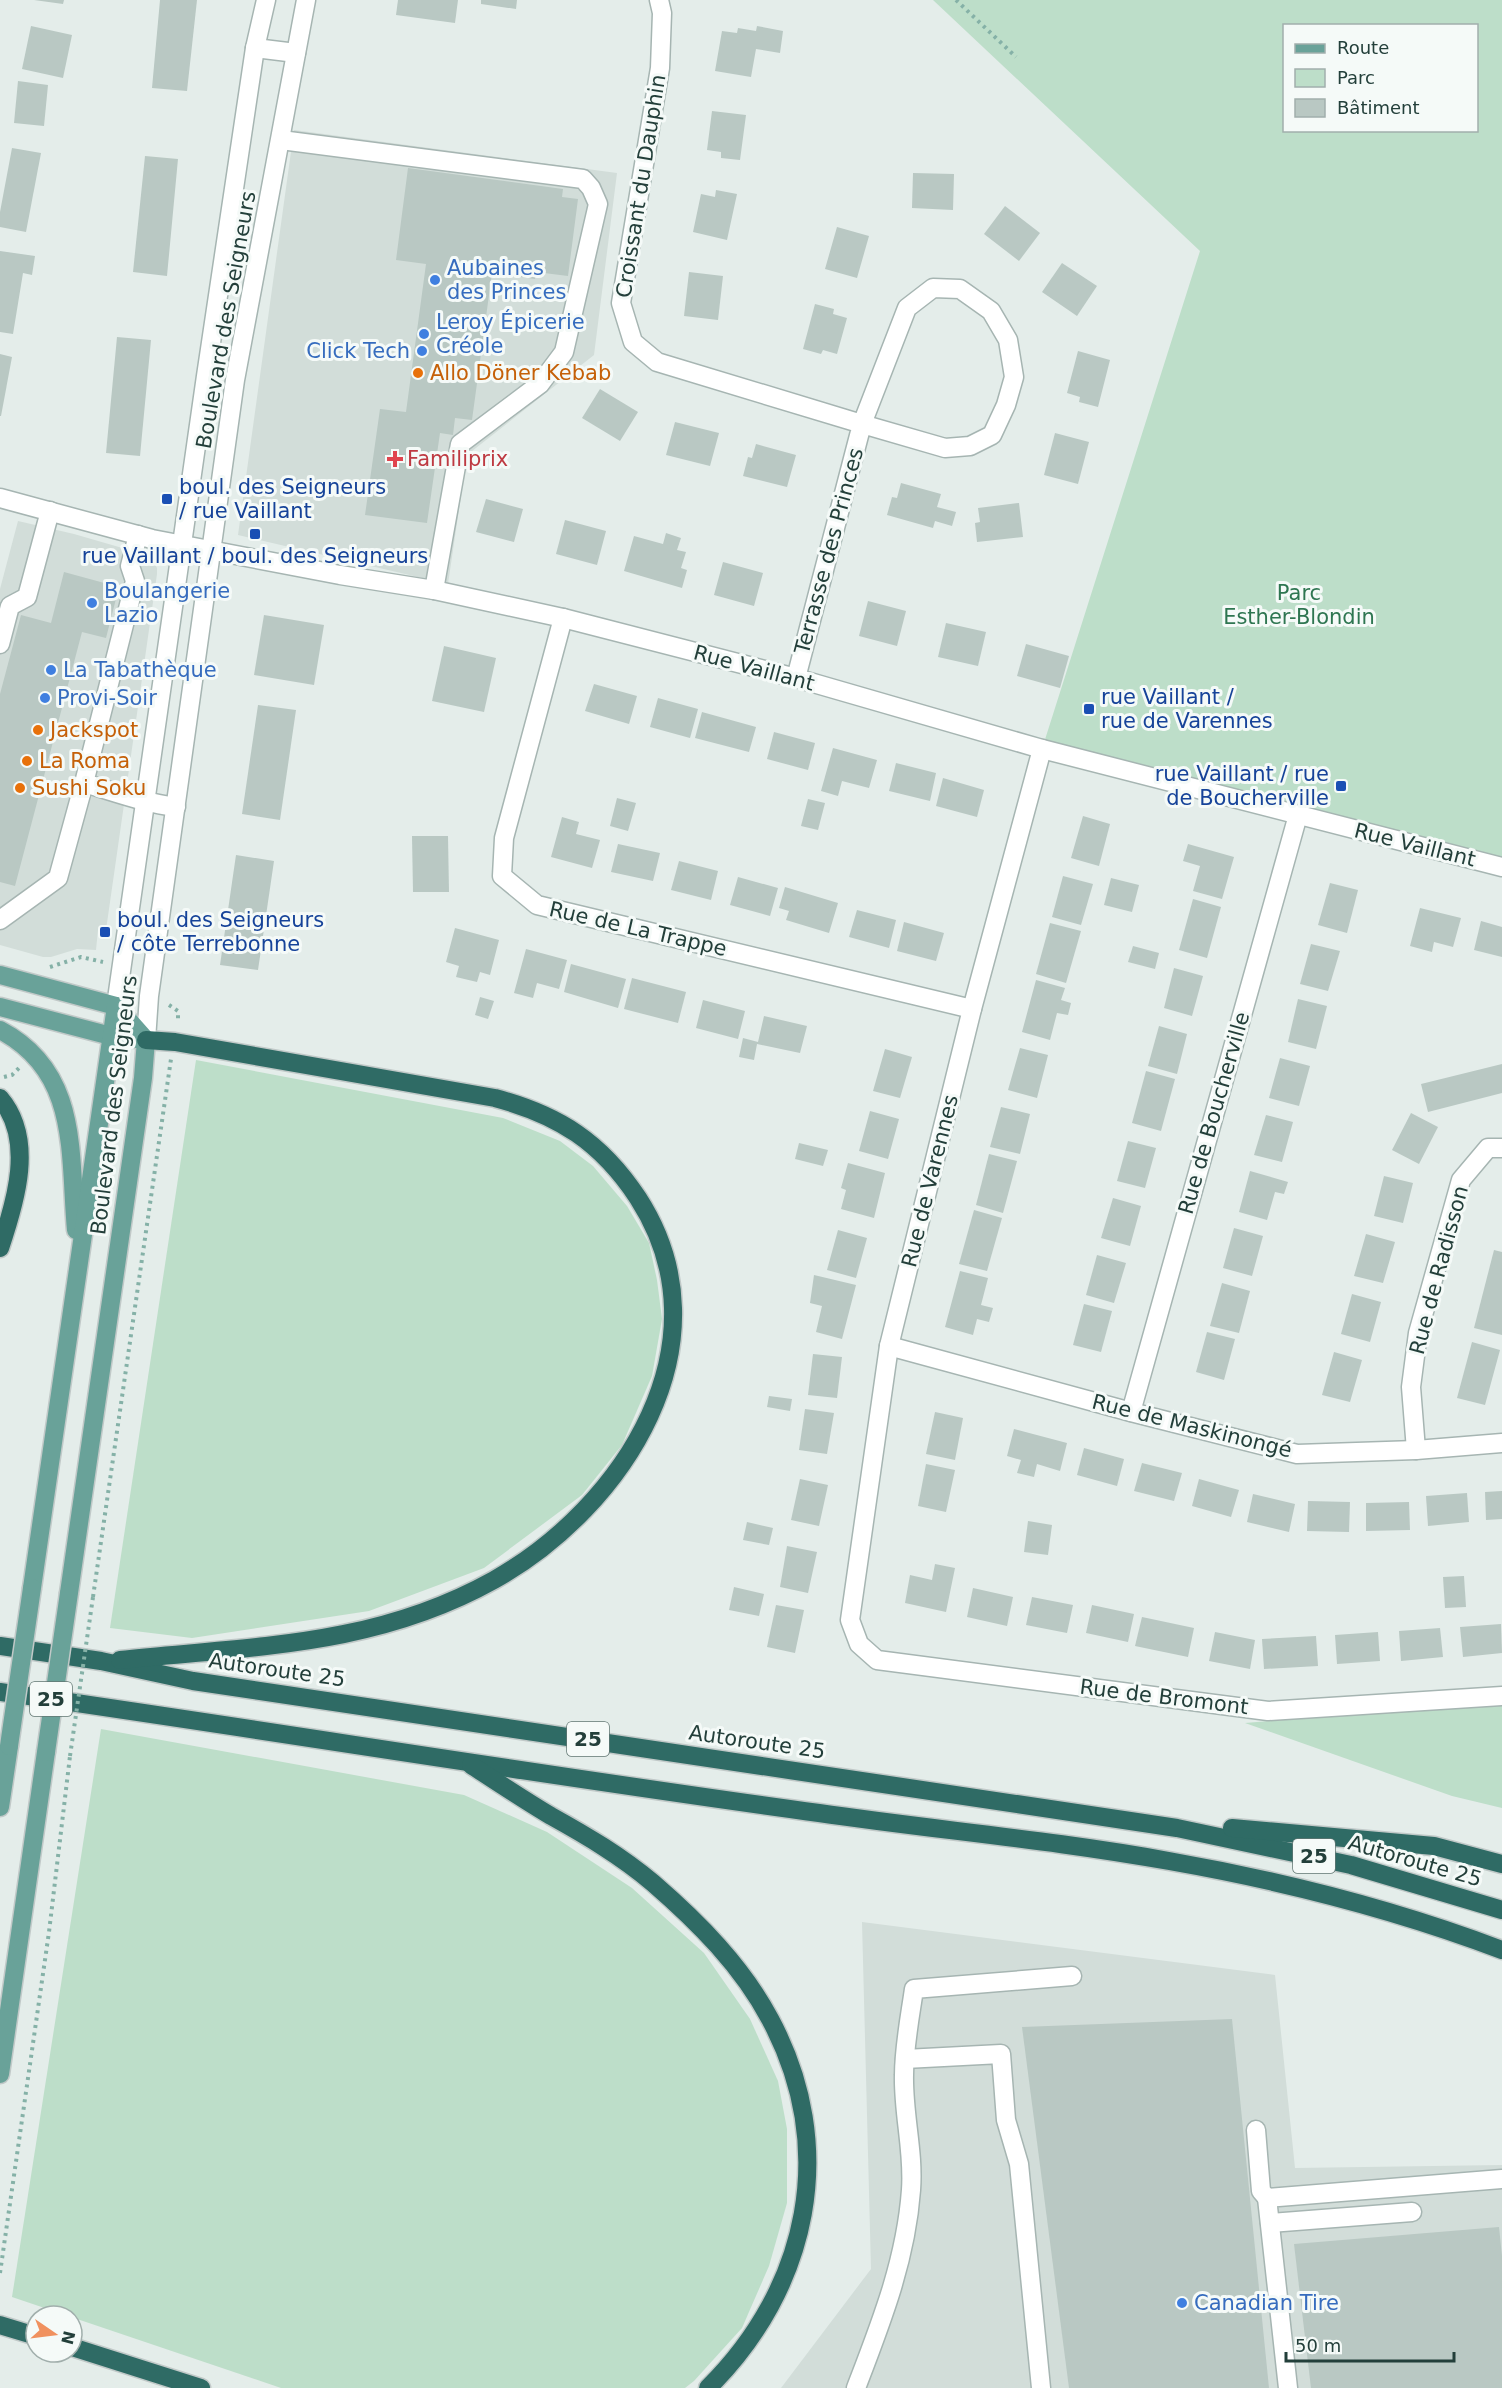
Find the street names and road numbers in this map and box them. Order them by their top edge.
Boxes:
street label: Croissant du Dauphin [611,73,671,299]
street label: Boulevard des Seigneurs [191,189,261,451]
street label: Terrasse des Princes [790,445,868,658]
street label: Rue Vaillant [691,640,817,696]
street label: Rue Vaillant [1352,818,1478,872]
street label: Rue de La Trappe [547,897,729,961]
street label: Boulevard des Seigneurs [86,974,142,1236]
street label: Rue de Boucherville [1174,1009,1254,1217]
street label: Rue de Varennes [897,1092,963,1270]
street label: Rue de Radisson [1405,1183,1473,1357]
street label: Rue de Maskinongé [1090,1390,1294,1462]
street label: Autoroute 25 [207,1649,347,1691]
street label: Rue de Bromont [1078,1675,1250,1719]
road number: 25 [30,1682,72,1716]
street label: Autoroute 25 [687,1721,827,1763]
road number: 25 [567,1722,609,1756]
street label: Autoroute 25 [1346,1830,1484,1892]
road number: 25 [1293,1839,1335,1873]

